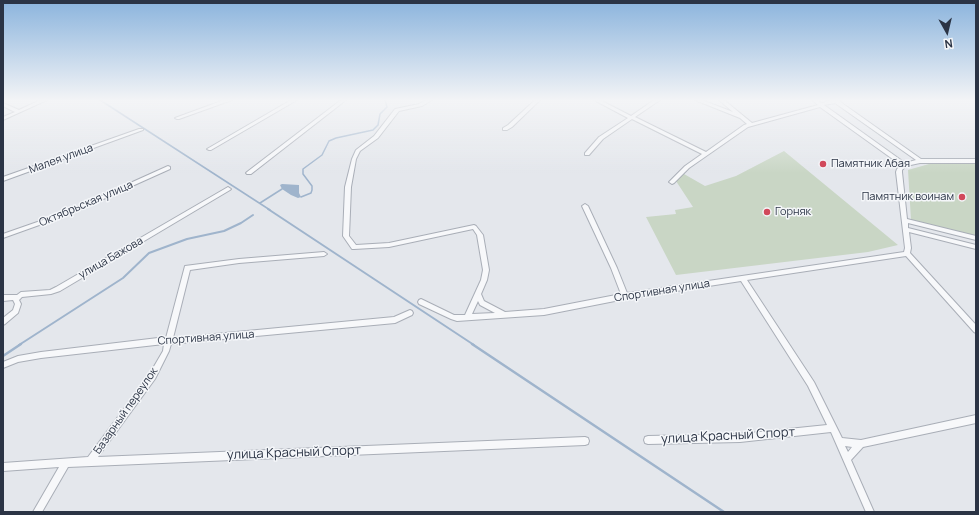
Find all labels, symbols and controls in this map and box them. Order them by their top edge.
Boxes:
north arrow [927,12,967,52]
text: N [944,36,954,52]
street label: Малея улица [27,141,95,177]
place label: Памятник Абая [831,157,910,171]
marker: Памятник Абая [818,159,828,169]
street label: Октябрьская улица [37,178,135,230]
place label: Памятник воинам [862,190,954,204]
marker: Памятник воинам [957,192,967,202]
place label: Горняк [775,205,811,219]
marker: Горняк [762,207,772,217]
street label: улица Бажова [77,234,145,282]
street label: Спортивная улица [613,277,711,305]
street label: Спортивная улица [157,328,255,348]
street label: Базарный переулок [91,365,161,457]
street label: улица Красный Спорт [661,425,795,447]
street label: улица Красный Спорт [227,443,361,463]

